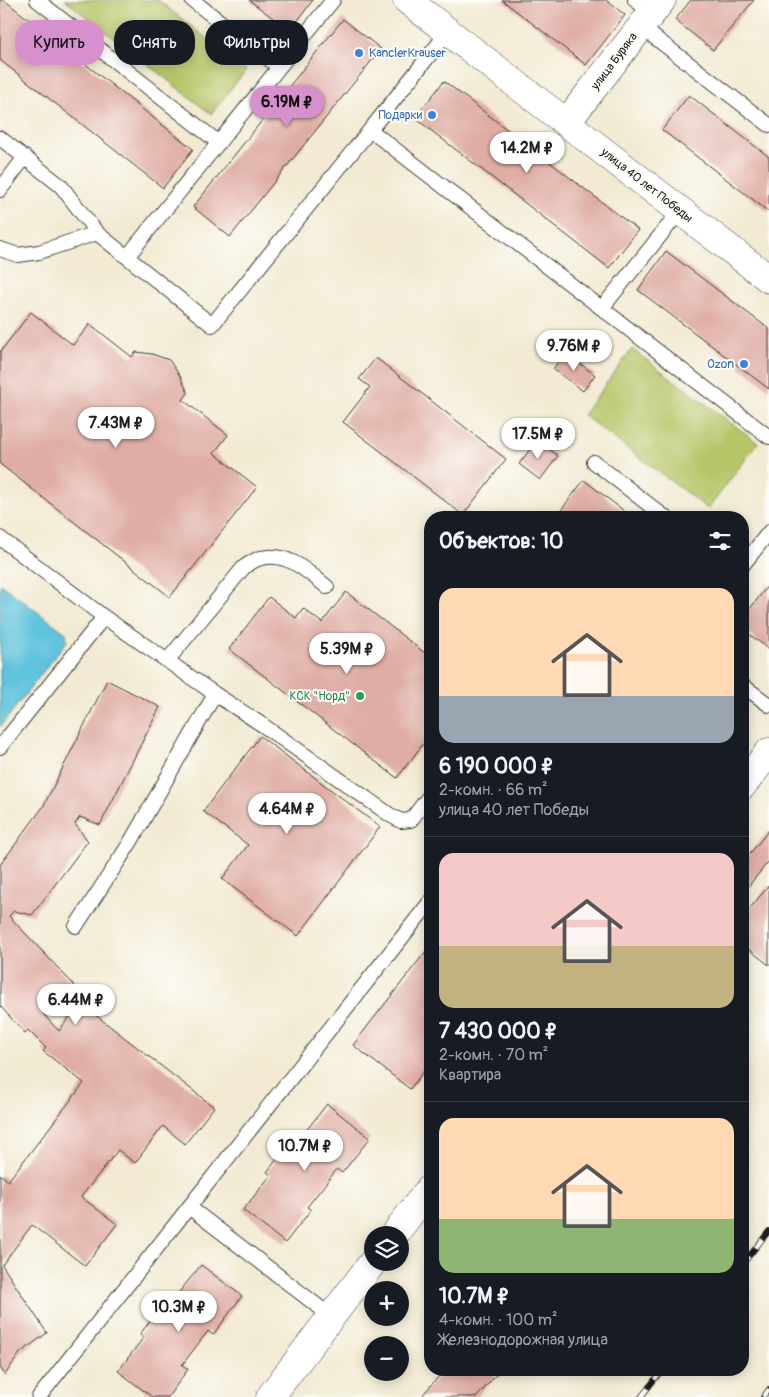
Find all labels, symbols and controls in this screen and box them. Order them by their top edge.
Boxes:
chip: Купить [15,20,104,65]
chip: Снять [114,20,195,65]
chip: Фильтры [205,20,308,65]
street label: улица Буряка [587,29,641,94]
place label: KanclerKrauser [369,46,447,61]
marker: KanclerKrauser [353,47,365,59]
pin: 6.19M ₽ [241,86,333,128]
text: 6.19M ₽ [261,92,313,112]
place label: Подарки [378,108,423,123]
marker: Подарки [426,109,438,121]
pin: 14.2M ₽ [481,132,573,174]
text: 14.2M ₽ [501,138,553,158]
street label: улица 40 лет Победы [597,144,696,226]
pin: 9.76M ₽ [528,330,620,372]
text: 9.76M ₽ [547,336,601,356]
place label: Ozon [707,357,734,372]
marker: Ozon [738,358,750,370]
pin: 7.43M ₽ [70,406,162,449]
text: 7.43M ₽ [89,413,143,433]
pin: 17.5M ₽ [492,418,584,460]
text: 17.5M ₽ [512,424,564,444]
icon: filters [706,527,734,555]
text: Объектов: 10 [439,528,563,555]
icon: home [542,620,632,710]
pin: 5.39M ₽ [301,632,393,675]
text: 5.39M ₽ [320,639,374,659]
place label: КСК "Норд" [290,689,350,704]
marker: КСК "Норд" [354,690,366,702]
text: 6 190 000 ₽ [439,753,554,780]
text: 2-комн. · 66 m² [439,780,548,800]
pin: 4.64M ₽ [241,792,333,835]
text: 4.64M ₽ [259,799,315,819]
text: улица 40 лет Победы [439,800,589,820]
icon: home [542,886,632,976]
pin: 6.44M ₽ [30,984,122,1026]
text: 6.44M ₽ [48,990,104,1010]
text: 7 430 000 ₽ [439,1018,558,1045]
text: 2-комн. · 70 m² [439,1045,548,1065]
text: Квартира [439,1065,501,1085]
pin: 10.7M ₽ [259,1130,351,1172]
text: 10.7M ₽ [278,1136,332,1156]
icon: home [542,1151,632,1241]
map controls [364,1226,409,1381]
button: layers [364,1226,409,1271]
button: + [364,1281,409,1326]
text: 10.7M ₽ [439,1283,510,1310]
pin: 10.3M ₽ [133,1290,225,1333]
text: 10.3M ₽ [152,1297,206,1317]
text: 4-комн. · 100 m² [439,1310,557,1330]
text: Железнодорожная улица [439,1330,608,1350]
button: − [364,1336,409,1381]

